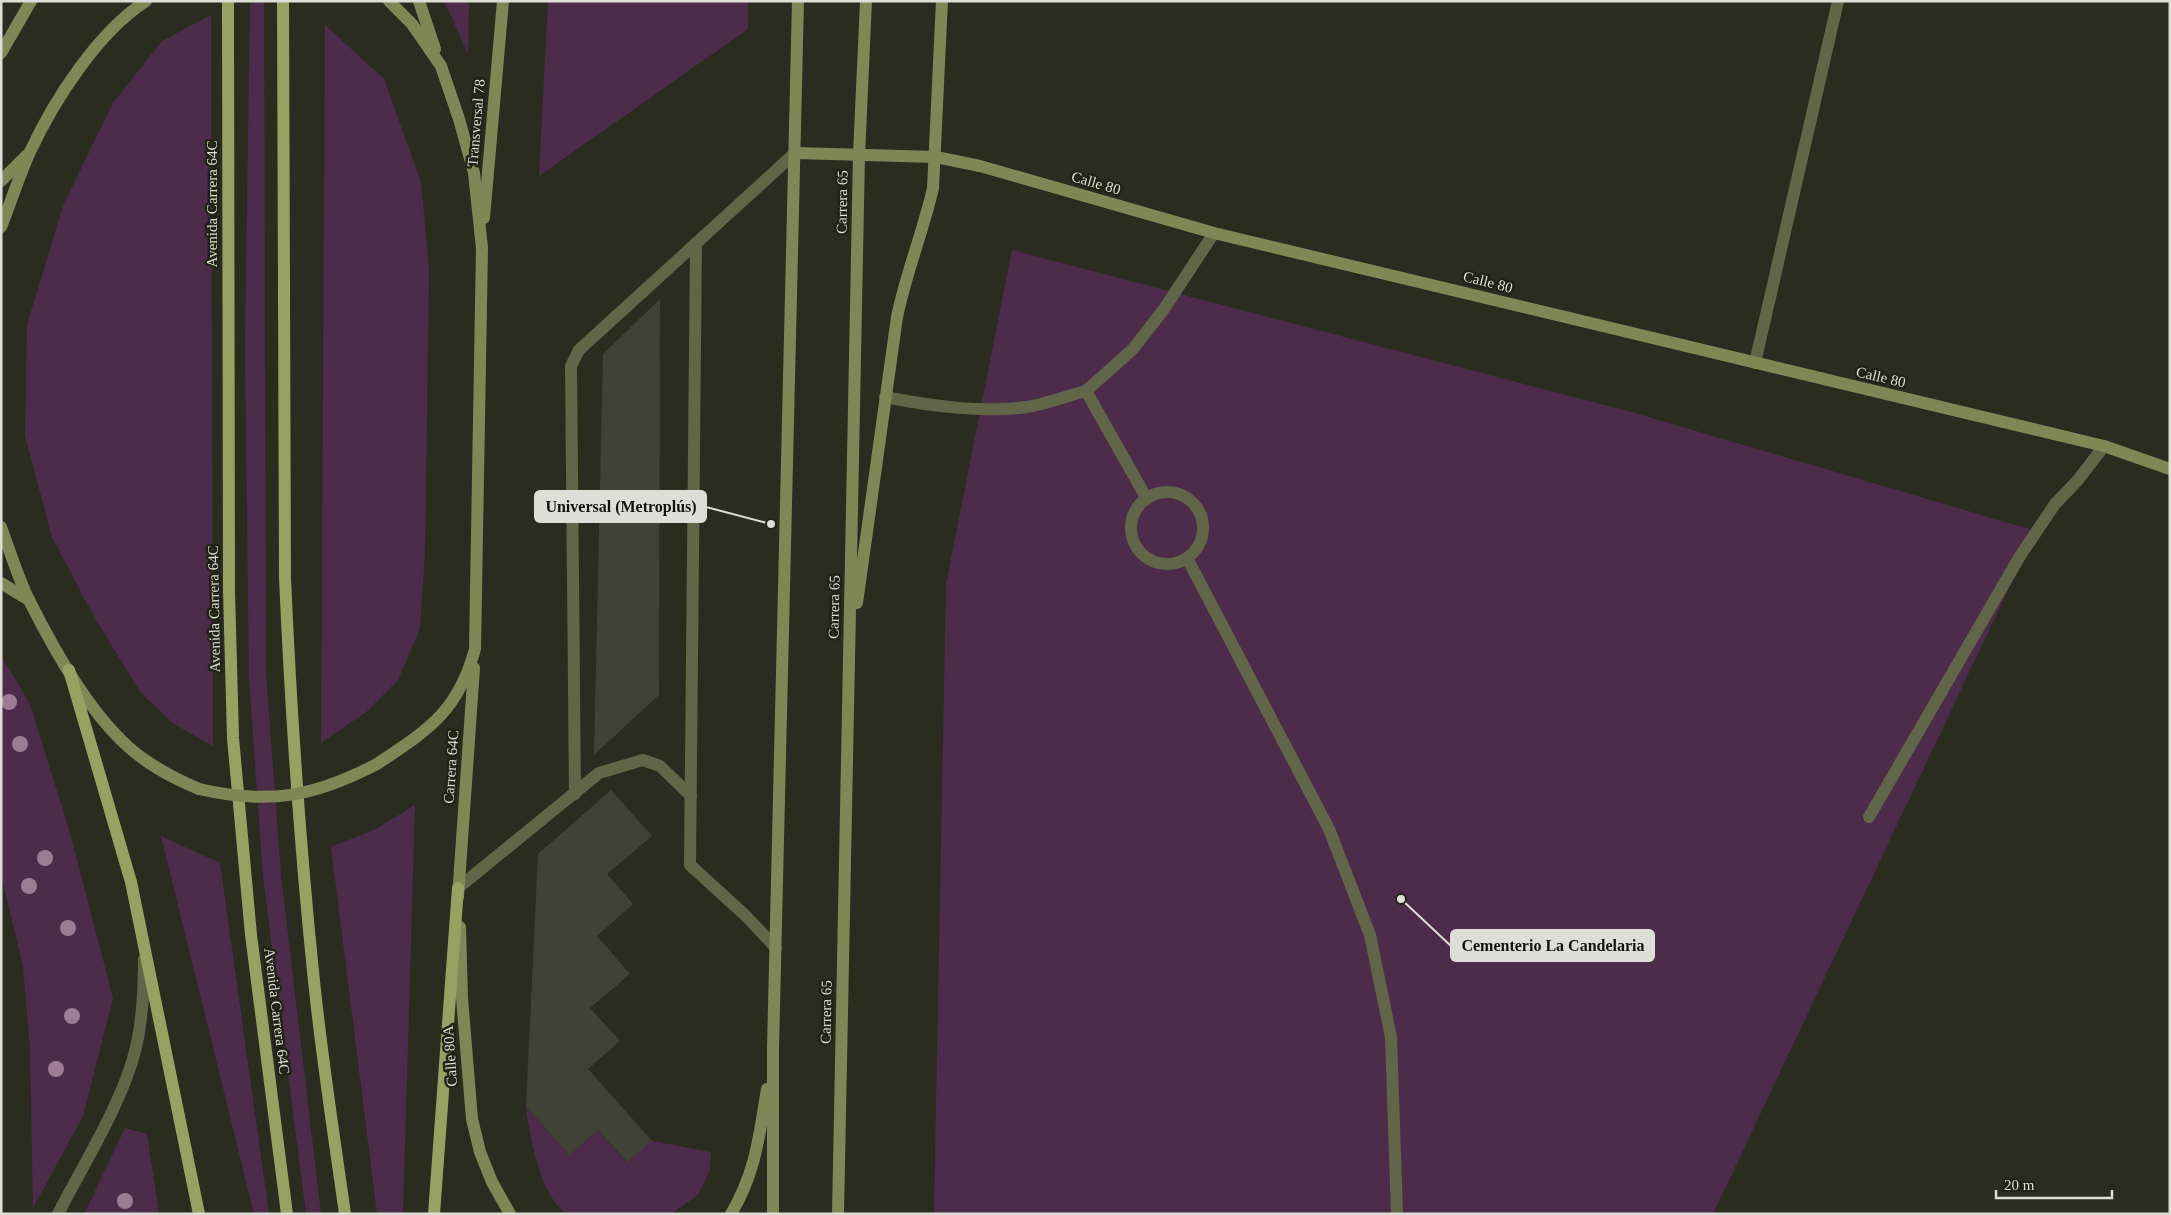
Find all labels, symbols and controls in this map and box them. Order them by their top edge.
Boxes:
street label: Transversal 78 [464,78,488,168]
street label: Avenida Carrera 64C [204,140,220,268]
street label: Calle 80 [1070,168,1122,198]
street label: Carrera 65 [833,170,851,234]
street label: Calle 80 [1462,268,1514,296]
street label: Calle 80 [1855,364,1907,390]
callout: Universal (Metroplús) [535,491,706,522]
text: Universal (Metroplús) [545,498,697,516]
street label: Avenida Carrera 64C [205,545,223,673]
street label: Carrera 65 [825,575,843,639]
street label: Carrera 64C [440,730,462,804]
callout: Cementerio La Candelaria [1451,930,1654,961]
text: Cementerio La Candelaria [1461,937,1645,954]
street label: Avenida Carrera 64C [261,947,293,1075]
street label: Carrera 65 [817,980,835,1044]
street label: Calle 80A [440,1025,460,1087]
scale bar [1996,1168,2112,1200]
text: 20 m [2004,1177,2035,1193]

